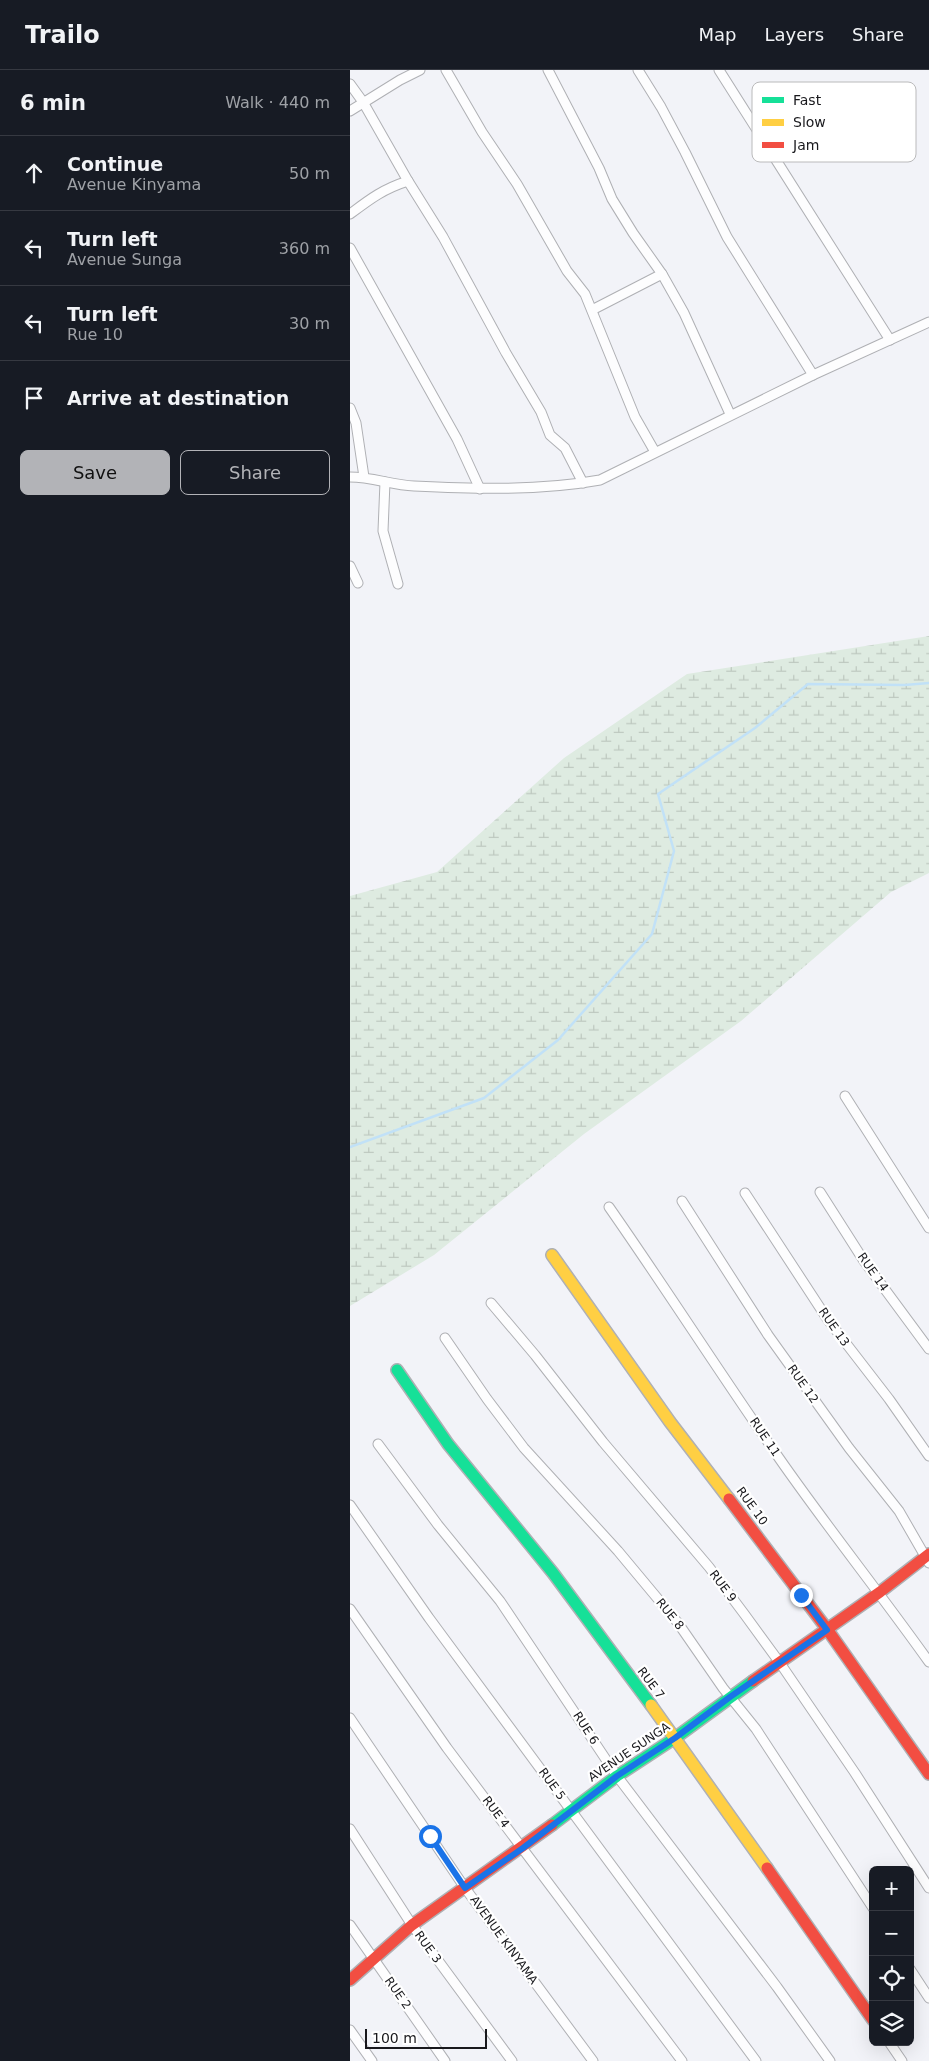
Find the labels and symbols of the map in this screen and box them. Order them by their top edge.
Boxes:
legend [752,82,916,162]
text: Fast [793,92,822,108]
text: Slow [793,114,826,130]
text: Jam [792,137,819,153]
street label: RUE 14 [855,1250,891,1294]
street label: RUE 13 [816,1305,852,1349]
street label: RUE 12 [785,1362,821,1406]
street label: RUE 11 [747,1415,783,1459]
street label: RUE 10 [733,1484,771,1528]
street label: RUE 9 [707,1567,739,1605]
route end [790,1584,813,1607]
street label: RUE 8 [653,1596,687,1632]
street label: RUE 7 [635,1664,667,1702]
street label: RUE 6 [570,1709,602,1747]
street label: AVENUE SUNGA [586,1719,673,1784]
street label: RUE 5 [536,1765,568,1803]
street label: RUE 4 [480,1793,512,1831]
route start [419,1825,442,1848]
street label: AVENUE KINYAMA [467,1893,541,1988]
street label: RUE 3 [412,1928,444,1966]
street label: RUE 2 [382,1974,414,2012]
scale bar [365,2026,488,2049]

